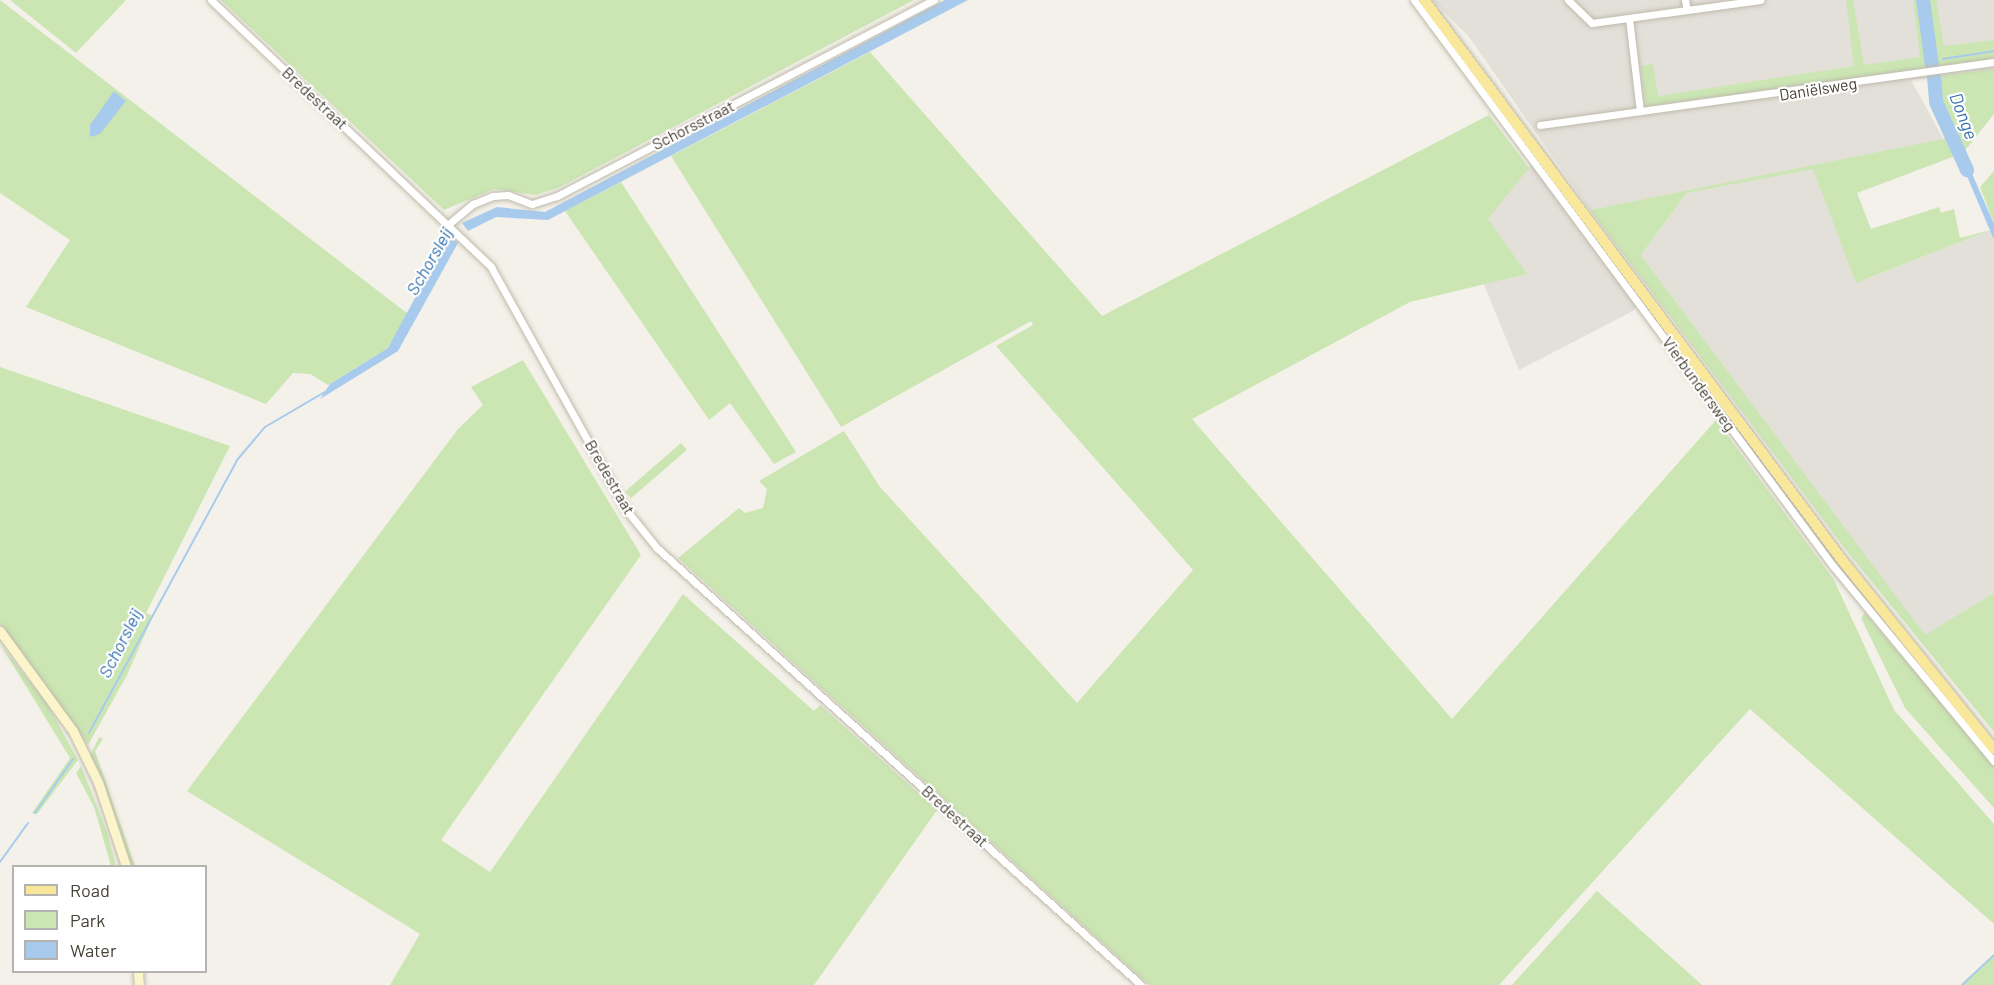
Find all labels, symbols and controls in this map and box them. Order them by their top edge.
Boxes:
street label: Bredestraat [278,63,352,133]
street label: Daniëlsweg [1778,73,1858,105]
water label: Donge [1945,90,1983,142]
street label: Schorsstraat [649,96,737,154]
water label: Schorsleij [401,223,457,299]
street label: Vierbundersweg [1658,333,1740,435]
street label: Bredestraat [581,436,639,518]
water label: Schorsleij [93,605,147,681]
street label: Bredestraat [918,781,992,851]
legend [12,865,207,973]
text: Road [70,879,110,901]
text: Park [70,909,105,931]
text: Water [70,939,117,961]

